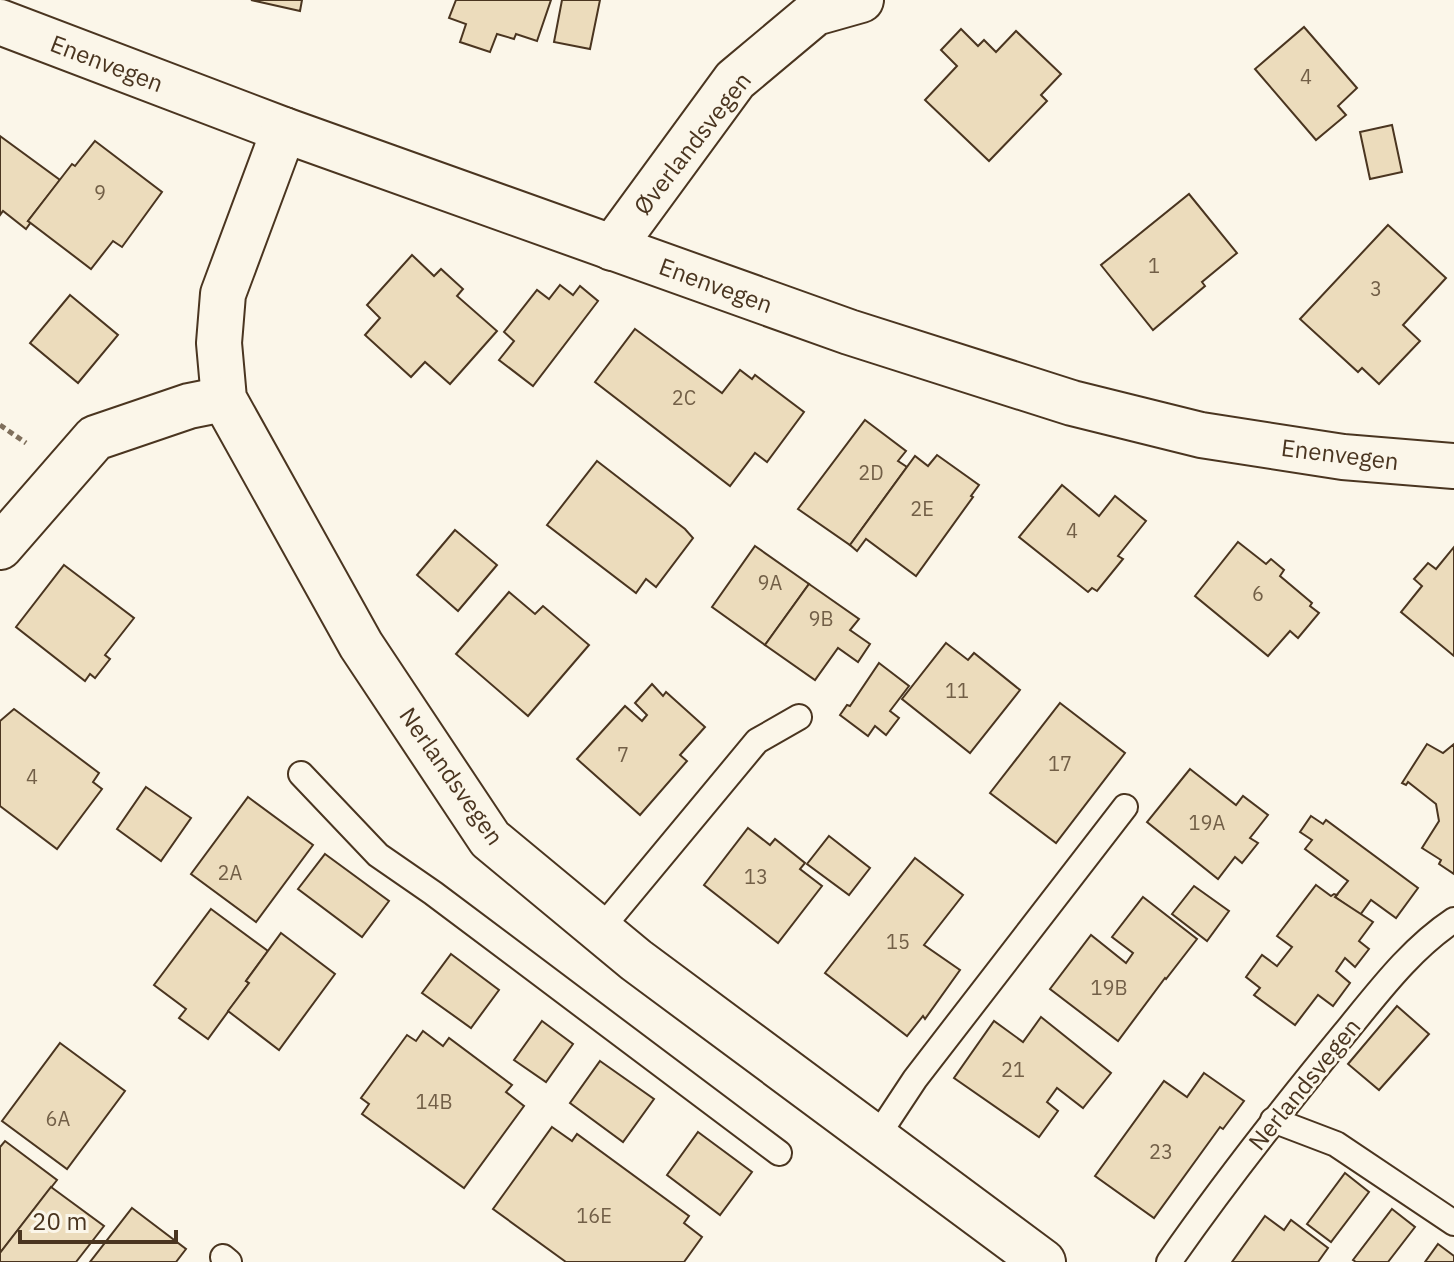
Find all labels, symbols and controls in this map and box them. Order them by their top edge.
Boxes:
street label: Enenvegen [46,27,168,99]
house number: 4 [1300,63,1312,90]
street label: Øverlandsvegen [626,65,758,221]
house number: 9 [94,179,106,206]
street label: Enenvegen [655,250,777,320]
house number: 1 [1148,252,1160,279]
house number: 3 [1370,275,1382,302]
house number: 2C [672,384,696,411]
street label: Enenvegen [1279,431,1401,477]
house number: 2D [858,459,884,486]
house number: 2E [910,495,934,522]
house number: 4 [1066,517,1078,544]
house number: 9A [758,569,783,596]
house number: 6 [1252,580,1264,607]
house number: 9B [808,605,834,632]
house number: 11 [945,677,969,704]
street label: Nerlandsvegen [393,701,511,851]
house number: 7 [617,741,629,768]
house number: 17 [1048,750,1072,777]
house number: 4 [26,763,38,790]
house number: 19A [1189,809,1226,836]
house number: 2A [218,859,243,886]
house number: 13 [744,863,768,890]
house number: 15 [886,928,910,955]
house number: 19B [1090,974,1128,1001]
street label: Nerlandsvegen [1241,1011,1367,1157]
house number: 21 [1001,1056,1025,1083]
house number: 14B [415,1088,453,1115]
house number: 6A [46,1105,71,1132]
house number: 23 [1149,1138,1173,1165]
scale bar [20,1194,176,1244]
house number: 16E [576,1202,612,1229]
text: 20 m [32,1205,87,1237]

